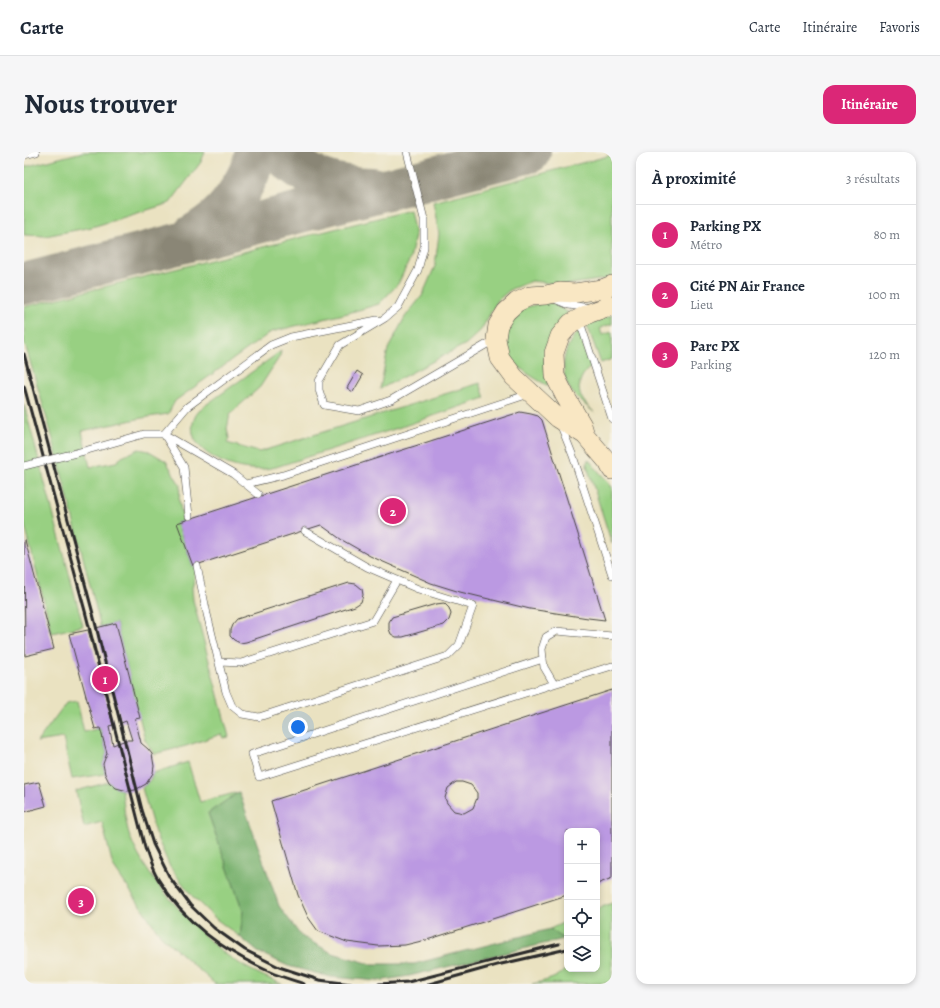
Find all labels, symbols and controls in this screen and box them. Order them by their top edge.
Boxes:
text: Carte [20,15,64,41]
text: Carte [749,18,780,37]
text: Itinéraire [802,18,857,37]
text: Favoris [879,18,920,37]
text: Nous trouver [24,85,177,123]
button: Itinéraire [823,85,916,124]
text: À proximité [652,167,736,190]
text: 3 résultats [846,170,900,187]
text: Parking PX [690,216,761,236]
text: 1 [663,226,667,243]
text: 80 m [873,226,900,243]
text: Métro [690,236,722,253]
text: Cité PN Air France [690,276,805,296]
text: 2 [662,286,668,303]
text: 100 m [868,286,900,303]
text: Lieu [690,296,713,313]
text: Parc PX [690,336,740,356]
text: 3 [662,346,668,363]
text: 120 m [869,346,900,363]
text: Parking [690,356,732,373]
pin: 2 [380,496,406,526]
pin: 1 [92,664,118,694]
your location [288,717,308,737]
map controls [564,828,600,972]
button: + [564,828,600,864]
button: − [564,864,600,900]
pin: 3 [68,886,94,916]
button: locate [564,900,600,936]
button: layers [564,936,600,972]

